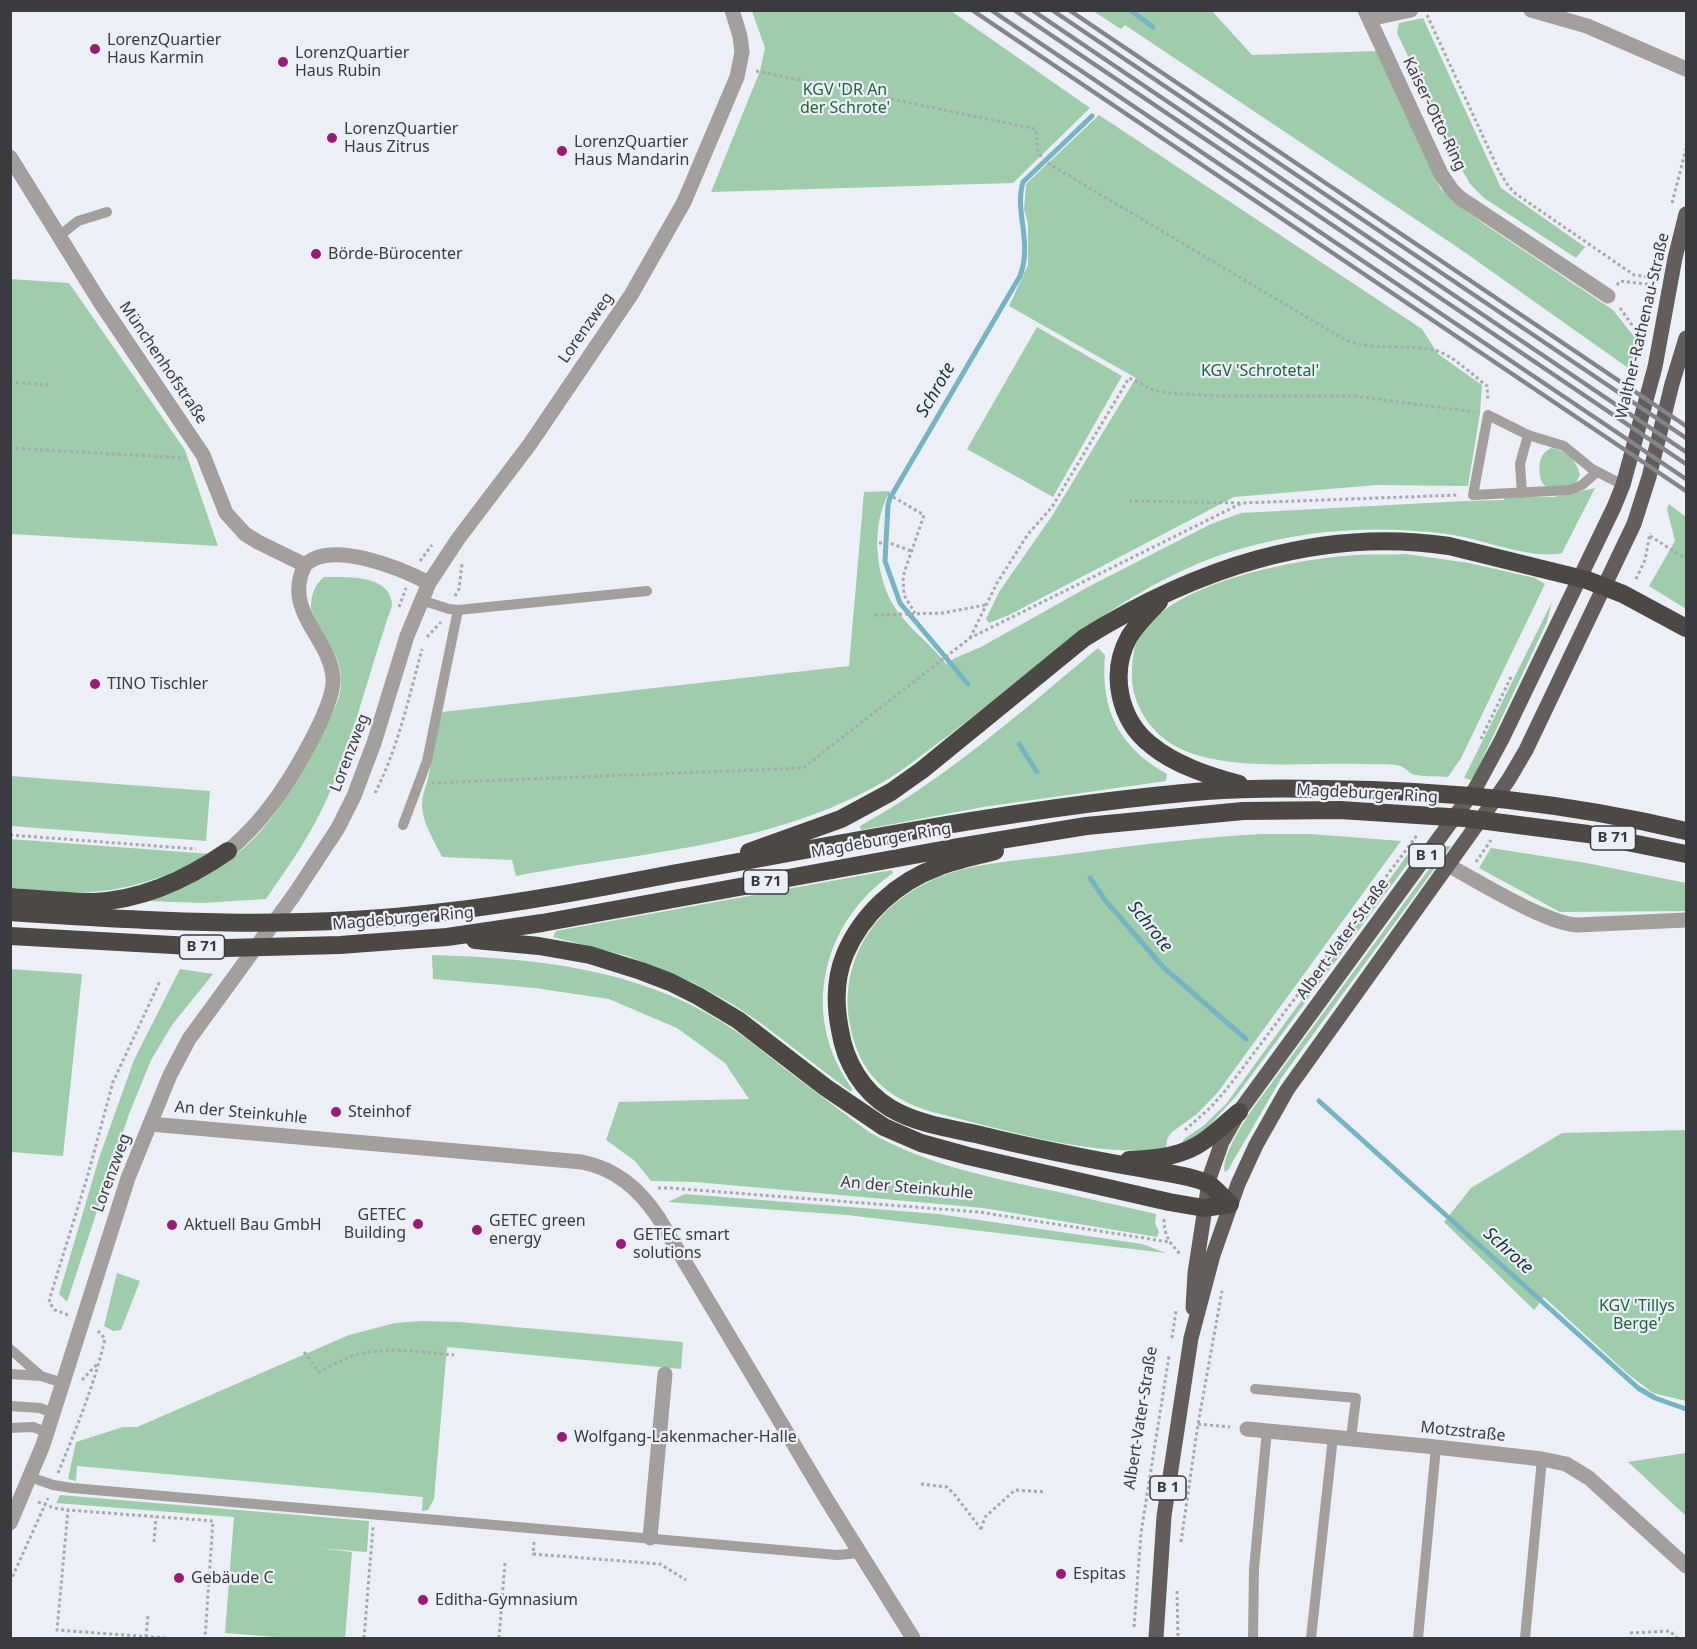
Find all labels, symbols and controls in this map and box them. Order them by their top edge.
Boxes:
place label: LorenzQuartier Haus Karmin [107,30,221,68]
marker: LorenzQuartier Haus Karmin [88,42,102,56]
place label: LorenzQuartier Haus Rubin [295,43,409,81]
street label: Kaiser-Otto-Ring [1398,54,1470,174]
marker: LorenzQuartier Haus Rubin [276,55,290,69]
park label: KGV 'DR An der Schrote' [800,80,890,118]
place label: LorenzQuartier Haus Zitrus [344,119,458,157]
marker: LorenzQuartier Haus Zitrus [325,131,339,145]
place label: LorenzQuartier Haus Mandarin [574,132,689,170]
marker: LorenzQuartier Haus Mandarin [555,144,569,158]
street label: Walther-Rathenau-Straße [1612,231,1674,421]
place label: Börde-Bürocenter [328,244,463,264]
marker: Börde-Bürocenter [309,247,323,261]
street label: Lorenzweg [555,289,617,367]
street label: Münchenhofstraße [115,298,211,428]
water label: Schrote [912,359,960,421]
park label: KGV 'Schrotetal' [1201,361,1319,381]
place label: TINO Tischler [107,674,208,694]
marker: TINO Tischler [88,677,102,691]
street label: Lorenzweg [326,711,374,795]
street label: Magdeburger Ring [1296,781,1438,807]
street label: Magdeburger Ring [810,819,952,863]
road number: B 71 [1590,826,1636,850]
road number: B 1 [1409,844,1445,868]
road number: B 71 [744,870,789,894]
street label: Albert-Vater-Straße [1293,875,1393,1003]
water label: Schrote [1123,897,1177,957]
street label: Magdeburger Ring [332,903,474,935]
road number: B 71 [180,935,224,959]
street label: An der Steinkuhle [174,1098,308,1128]
place label: Steinhof [348,1102,411,1122]
marker: Steinhof [329,1105,343,1119]
street label: Lorenzweg [89,1131,135,1215]
street label: An der Steinkuhle [840,1173,974,1203]
place label: GETEC Building [344,1205,406,1243]
place label: GETEC green energy [489,1211,586,1249]
place label: Aktuell Bau GmbH [184,1215,322,1235]
marker: GETEC Building [411,1217,425,1231]
marker: Aktuell Bau GmbH [165,1218,179,1232]
marker: GETEC green energy [470,1223,484,1237]
water label: Schrote [1479,1223,1537,1279]
place label: GETEC smart solutions [633,1225,730,1263]
marker: GETEC smart solutions [614,1237,628,1251]
park label: KGV 'Tillys Berge' [1599,1296,1675,1334]
street label: Albert-Vater-Straße [1120,1345,1162,1491]
street label: Motzstraße [1420,1418,1506,1446]
place label: Wolfgang-Lakenmacher-Halle [574,1427,797,1447]
marker: Wolfgang-Lakenmacher-Halle [555,1430,569,1444]
road number: B 1 [1150,1476,1186,1500]
place label: Espitas [1073,1564,1126,1584]
marker: Espitas [1054,1567,1068,1581]
place label: Gebäude C [191,1568,274,1588]
marker: Gebäude C [172,1571,186,1585]
place label: Editha-Gymnasium [435,1590,578,1610]
marker: Editha-Gymnasium [416,1593,430,1607]

